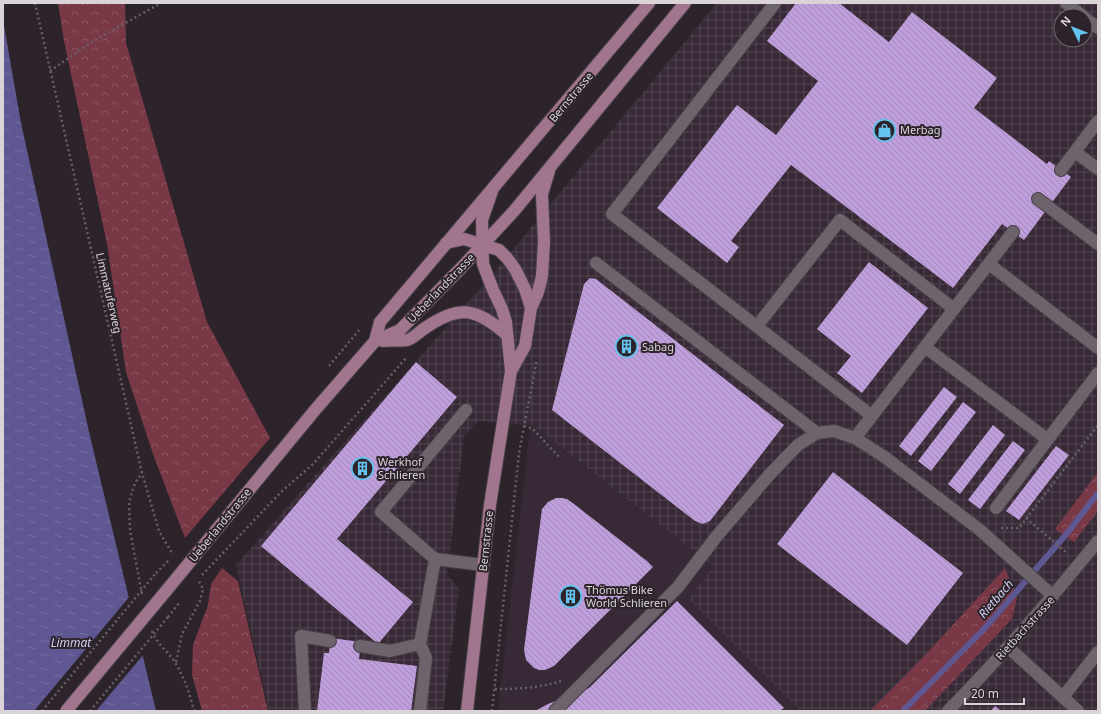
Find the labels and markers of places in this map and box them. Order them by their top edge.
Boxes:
shop icon: Merbag [871,117,897,143]
place label: Merbag [900,122,940,137]
building icon: Sabag [613,334,639,360]
place label: Sabag [642,339,674,354]
place label: Werkhof Schlieren [378,454,425,482]
building icon: Werkhof Schlieren [349,455,375,481]
place label: Thömus Bike World Schlieren [586,582,667,610]
building icon: Thömus Bike World Schlieren [558,583,584,609]

